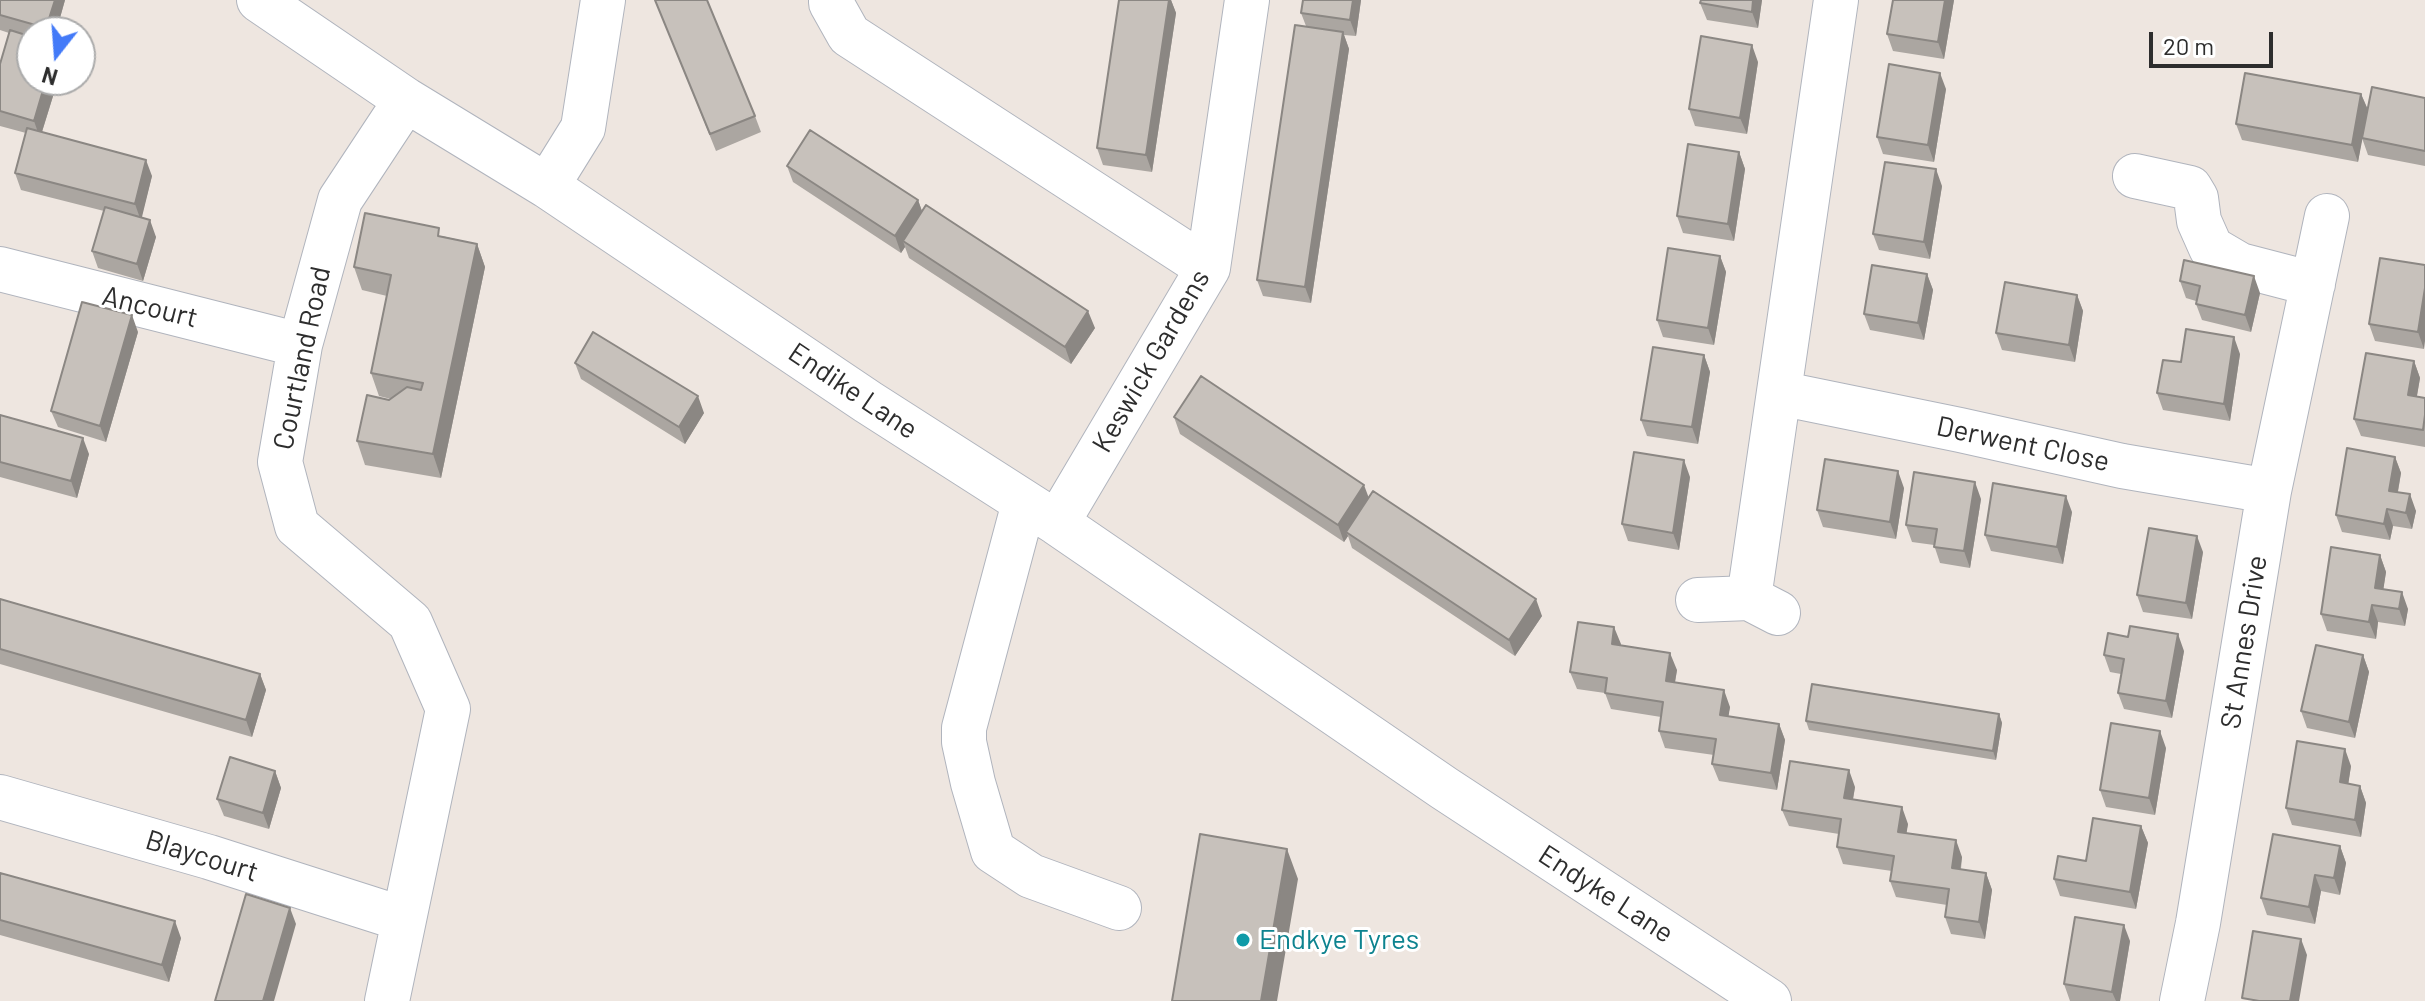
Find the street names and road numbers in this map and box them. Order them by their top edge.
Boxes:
street label: Courtland Road [266,263,338,453]
street label: Keswick Gardens [1085,264,1217,458]
street label: Ancourt [99,279,201,335]
street label: Endike Lane [782,336,924,446]
street label: Derwent Close [1934,409,2112,479]
street label: St Annes Drive [2214,553,2274,731]
street label: Blaycourt [142,823,262,889]
street label: Endyke Lane [1532,838,1680,950]

